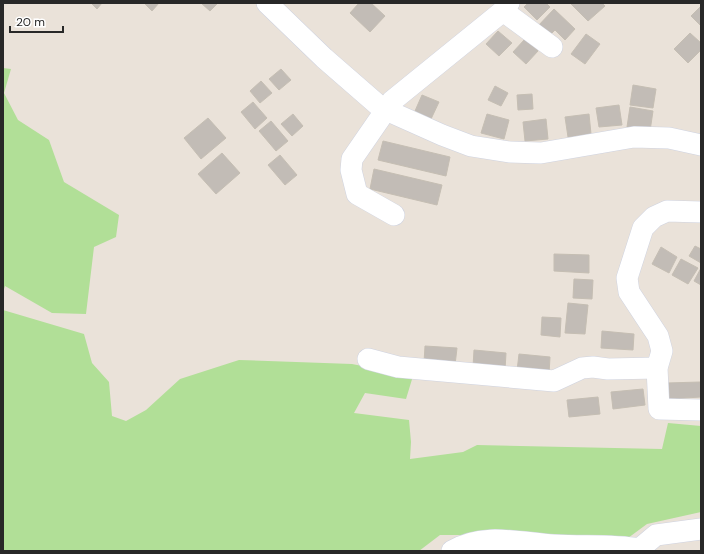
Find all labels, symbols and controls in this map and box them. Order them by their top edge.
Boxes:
scale bar [10,8,63,34]
text: 20 m [16,14,45,30]

